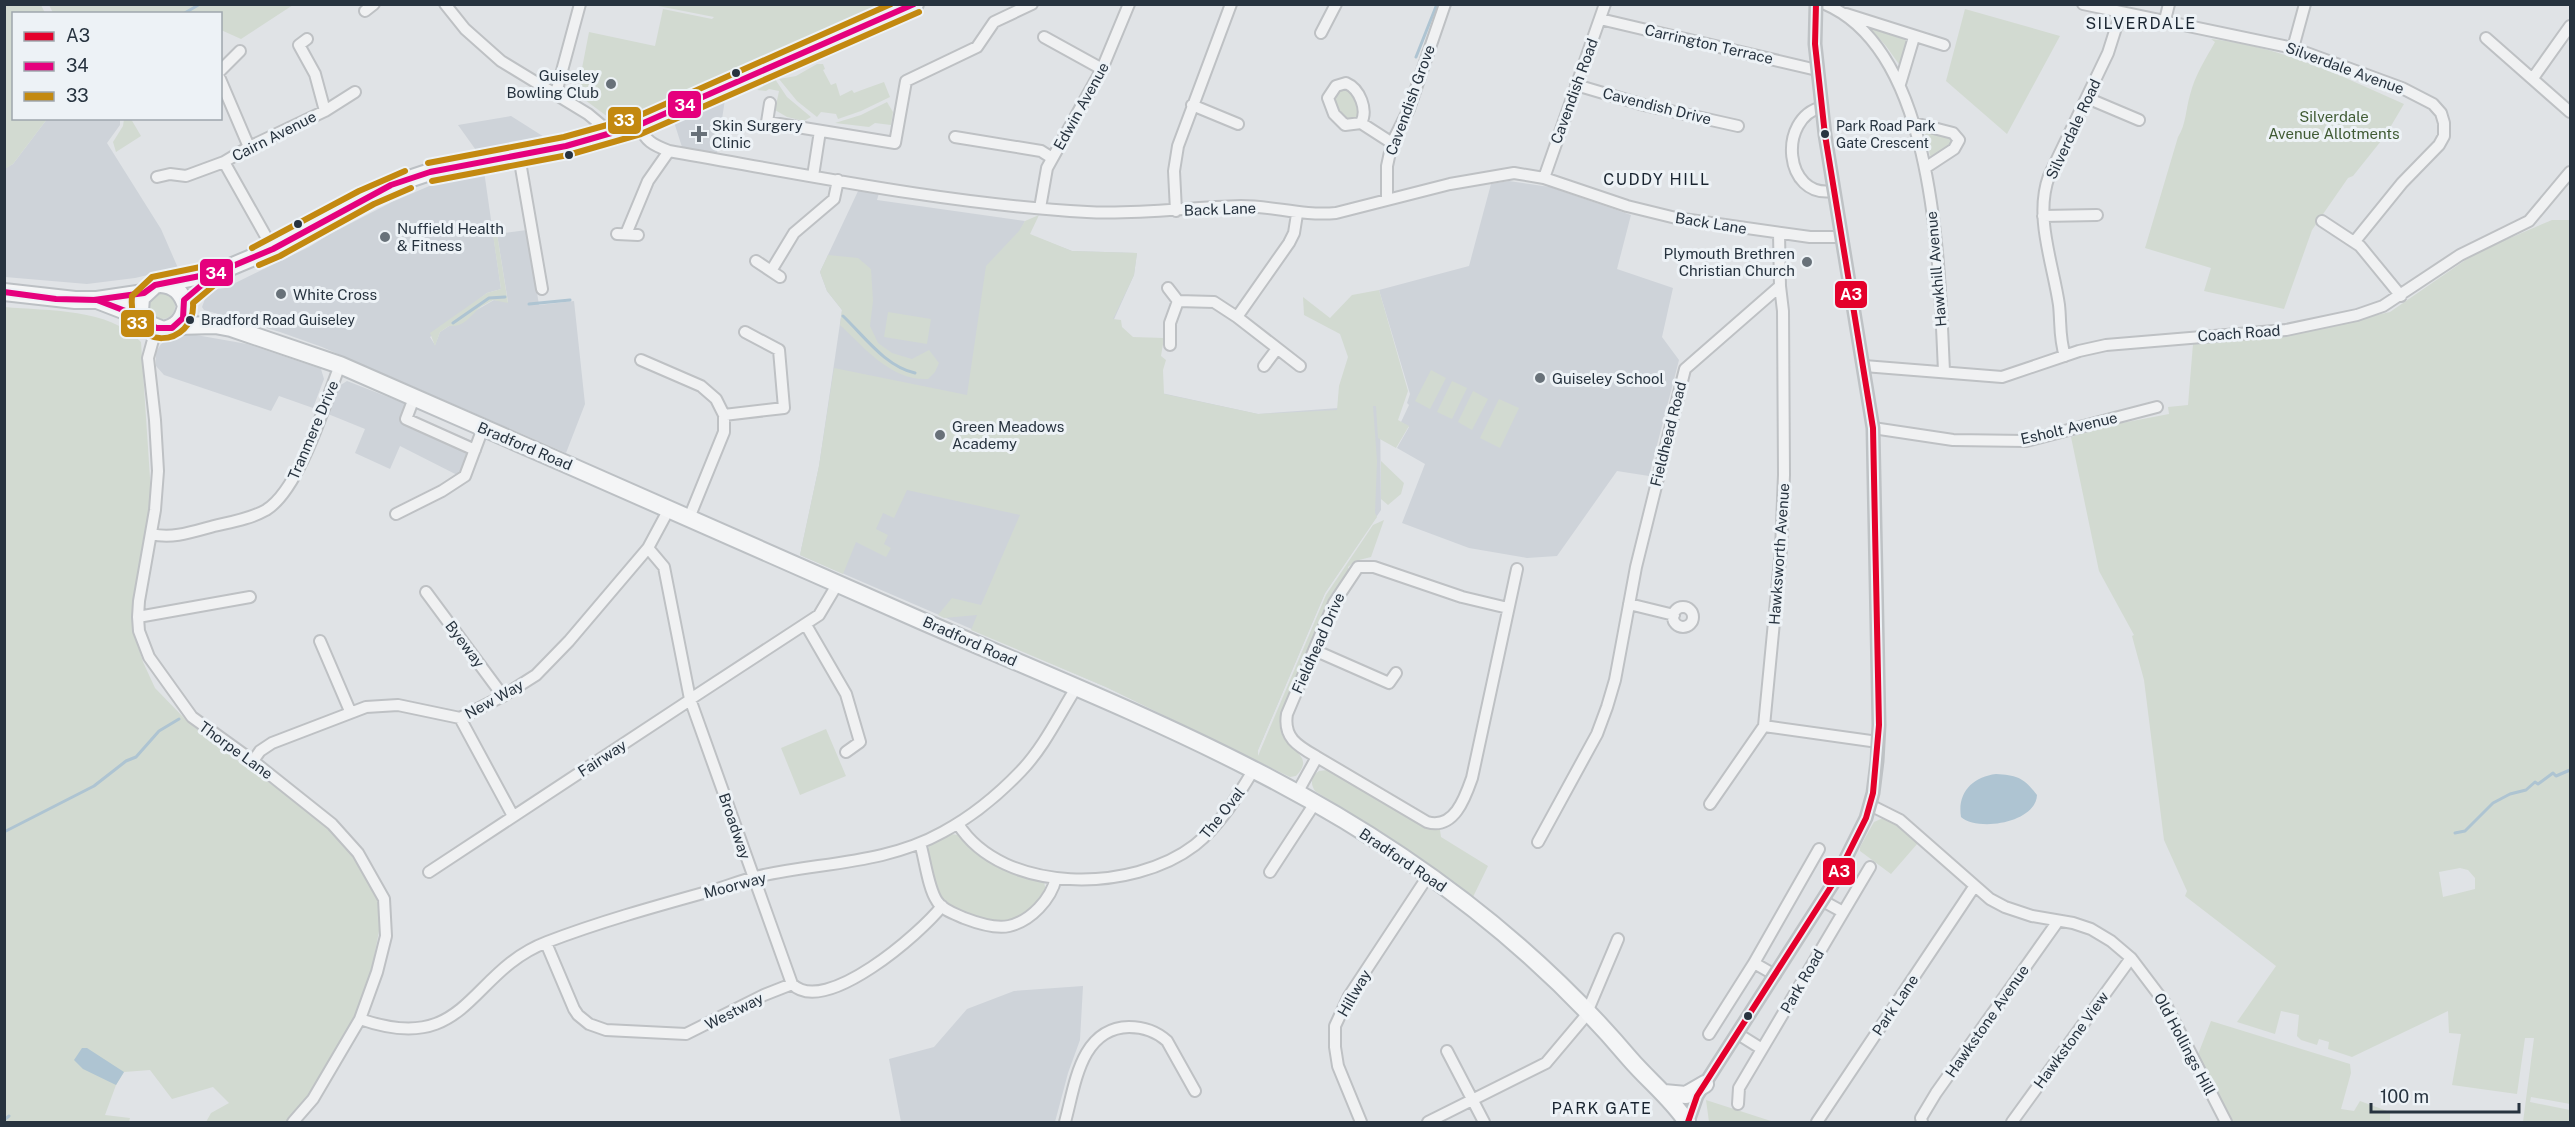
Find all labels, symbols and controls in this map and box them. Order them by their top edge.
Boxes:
legend [12,12,222,120]
district label: SILVERDALE [2085,14,2197,33]
street label: Carrington Terrace [1643,21,1775,67]
text: A3 [66,25,90,46]
street label: Cavendish Road [1547,36,1601,146]
street label: Silverdale Avenue [2283,39,2407,97]
street label: Cavendish Grove [1382,42,1438,158]
text: 34 [66,55,89,76]
street label: Edwin Avenue [1050,59,1112,153]
place label: Guiseley Bowling Club [507,67,599,101]
unlabelled marker [730,67,742,79]
street label: Silverdale Road [2042,76,2104,182]
marker: Guiseley Bowling Club [604,77,618,91]
street label: Cavendish Drive [1601,84,1713,128]
text: 33 [66,85,89,106]
line badge: 34 [667,90,702,119]
text: 34 [674,96,696,115]
line badge: 33 [607,106,642,135]
street label: Cairn Avenue [229,108,319,164]
park label: Silverdale Avenue Allotments [2268,108,2400,142]
text: 33 [613,111,635,130]
place label: Skin Surgery Clinic [712,117,803,151]
place label: Park Road Park Gate Crescent [1836,118,1936,151]
marker: Skin Surgery Clinic [690,125,708,143]
marker: Park Road Park Gate Crescent [1819,128,1831,140]
unlabelled marker [563,149,575,161]
district label: CUDDY HILL [1603,170,1711,189]
street label: Back Lane [1184,199,1256,219]
street label: Back Lane [1674,209,1748,237]
street label: Hawkhill Avenue [1922,210,1950,328]
unlabelled marker [292,218,304,230]
place label: Nuffield Health & Fitness [397,220,504,254]
marker: Nuffield Health & Fitness [378,230,392,244]
place label: Plymouth Brethren Christian Church [1664,245,1795,279]
marker: Plymouth Brethren Christian Church [1800,255,1814,269]
line badge: 34 [199,258,234,287]
text: 34 [205,264,227,283]
line badge: A3 [1834,280,1868,309]
text: A3 [1840,285,1862,304]
place label: White Cross [293,286,377,303]
marker: White Cross [274,287,288,301]
line badge: 33 [120,309,155,338]
place label: Bradford Road Guiseley [201,312,355,328]
text: 33 [126,314,148,333]
marker: Bradford Road Guiseley [184,314,196,326]
street label: Coach Road [2197,322,2281,344]
place label: Guiseley School [1552,370,1664,387]
marker: Guiseley School [1533,371,1547,385]
street label: Tranmere Drive [284,378,342,482]
street label: Fieldhead Road [1647,380,1689,488]
street label: Esholt Avenue [2019,409,2119,447]
street label: Bradford Road [475,418,575,474]
place label: Green Meadows Academy [952,418,1064,452]
marker: Green Meadows Academy [933,428,947,442]
street label: Hawksworth Avenue [1766,482,1792,626]
street label: Fieldhead Drive [1288,590,1348,696]
street label: Bradford Road [920,613,1020,669]
street label: Byeway [442,617,488,671]
street label: New Way [462,676,526,722]
street label: Thorpe Lane [196,718,276,782]
street label: Fairway [575,736,629,780]
street label: The Oval [1196,784,1248,842]
street label: Broadway [716,791,754,861]
street label: Bradford Road [1356,825,1450,895]
line badge: A3 [1822,857,1856,886]
text: A3 [1828,862,1850,881]
street label: Moorway [702,869,768,901]
street label: Park Road [1777,946,1827,1016]
street label: Hawkstone Avenue [1942,962,2032,1080]
street label: Hillway [1334,966,1374,1020]
street label: Park Lane [1869,971,1921,1039]
street label: Hawkstone View [2030,988,2112,1092]
street label: Westway [702,989,766,1033]
street label: Old Hollings Hill [2151,990,2219,1098]
unlabelled marker [1742,1010,1754,1022]
scale bar [2371,1076,2520,1114]
text: 100 m [2380,1086,2429,1107]
district label: PARK GATE [1552,1099,1652,1118]

